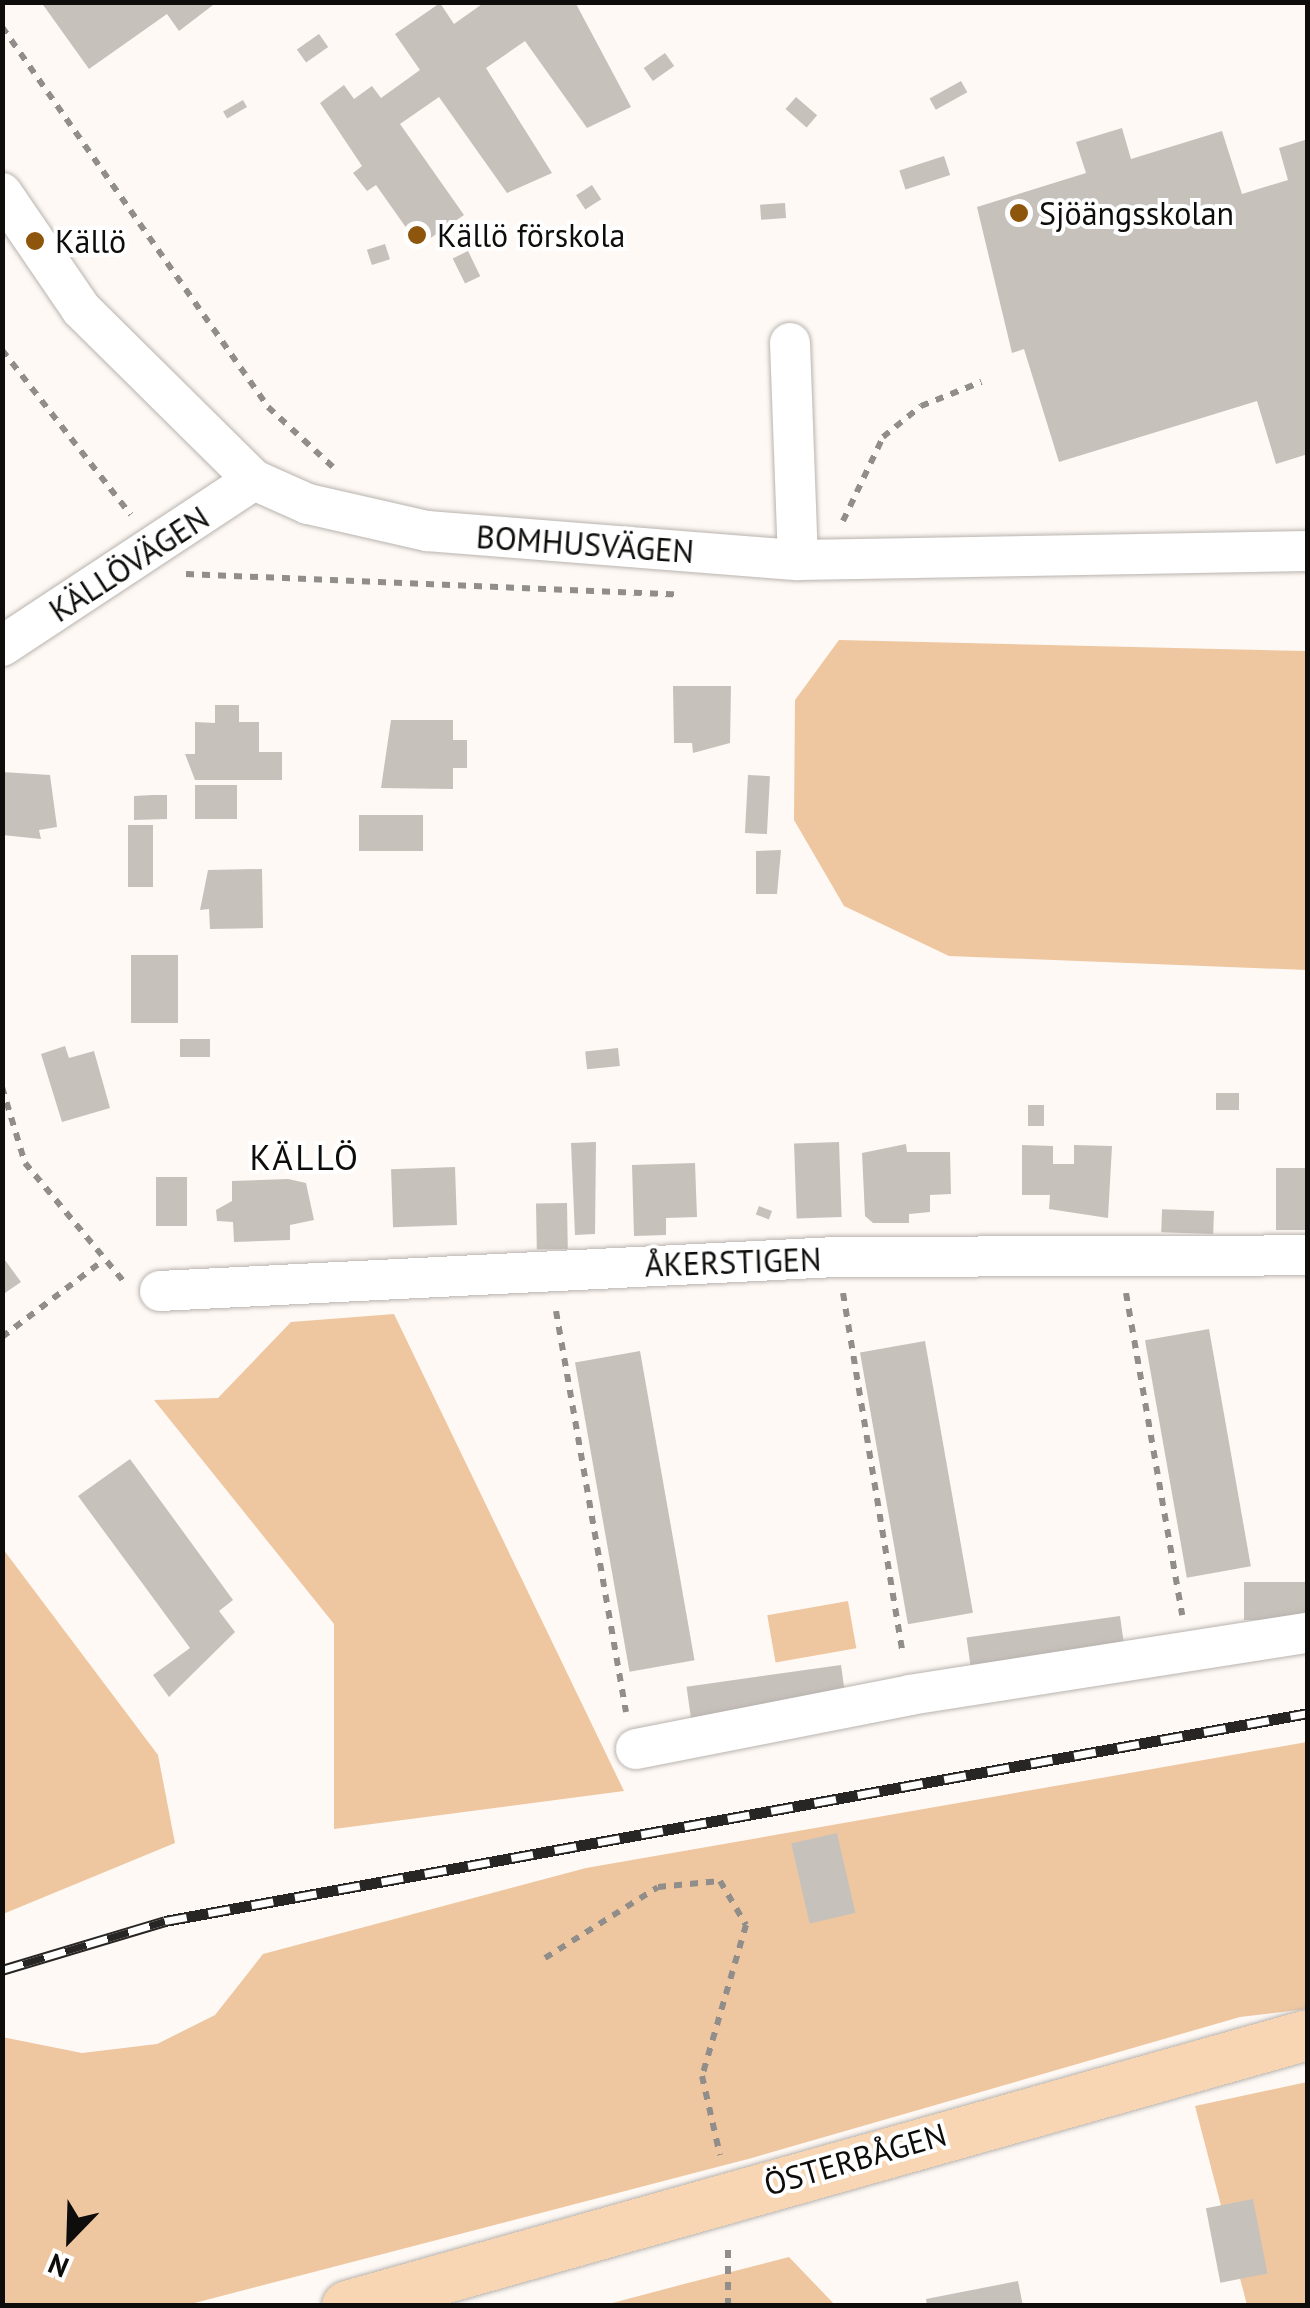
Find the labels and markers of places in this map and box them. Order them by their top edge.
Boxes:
place label: Sjöängsskolan [1039,194,1234,232]
marker: Sjöängsskolan [1008,202,1030,224]
place label: Källö förskola [437,216,625,254]
place label: Källö [55,222,126,260]
marker: Källö förskola [406,224,428,246]
marker: Källö [24,230,46,252]

